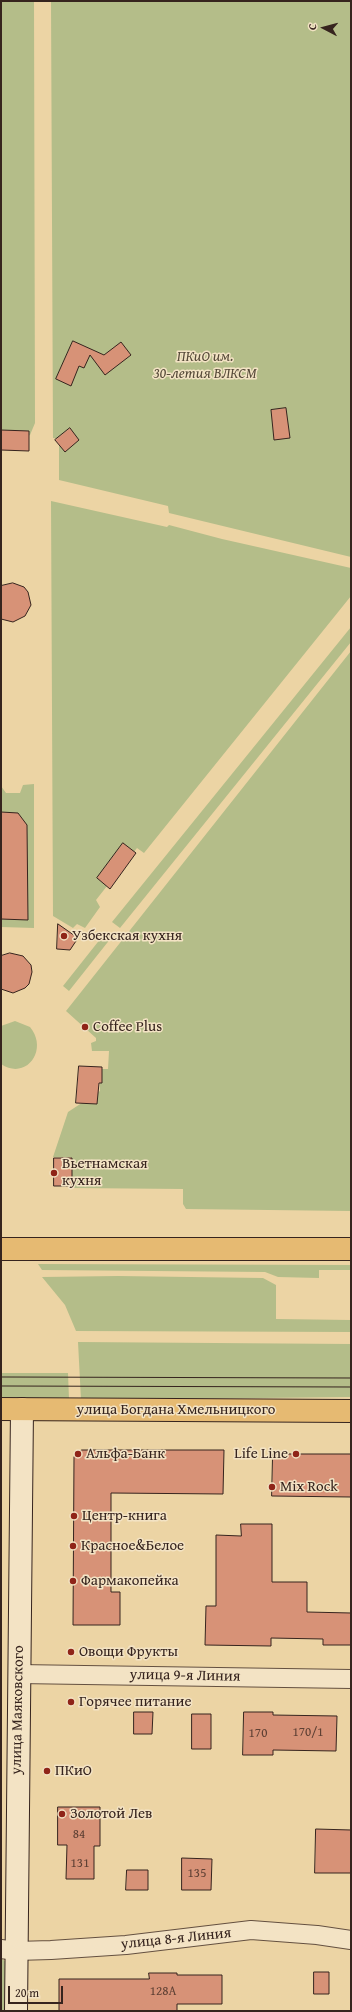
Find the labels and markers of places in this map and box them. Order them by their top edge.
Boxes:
place label: Узбекская кухня [72,927,182,945]
marker: Узбекская кухня [59,931,69,941]
place label: Coffee Plus [93,1018,162,1036]
marker: Coffee Plus [80,1022,90,1032]
place label: Вьетнамская кухня [62,1155,148,1190]
marker: Вьетнамская кухня [49,1168,59,1178]
place label: Альфа-Банк [86,1445,165,1463]
place label: Life Line [234,1445,288,1463]
marker: Альфа-Банк [73,1449,83,1459]
marker: Life Line [291,1449,301,1459]
place label: Mix Rock [280,1478,338,1496]
marker: Mix Rock [267,1482,277,1492]
place label: Центр-книга [82,1507,167,1525]
marker: Центр-книга [69,1511,79,1521]
place label: Красное&Белое [81,1537,184,1555]
marker: Красное&Белое [68,1541,78,1551]
place label: Фармакопейка [81,1572,179,1590]
marker: Фармакопейка [68,1576,78,1586]
place label: Овощи Фрукты [79,1643,178,1661]
marker: Овощи Фрукты [66,1647,76,1657]
place label: Горячее питание [79,1693,191,1711]
marker: Горячее питание [66,1697,76,1707]
place label: ПКиО [55,1762,92,1780]
marker: ПКиО [42,1766,52,1776]
place label: Золотой Лев [70,1805,152,1823]
marker: Золотой Лев [57,1809,67,1819]

